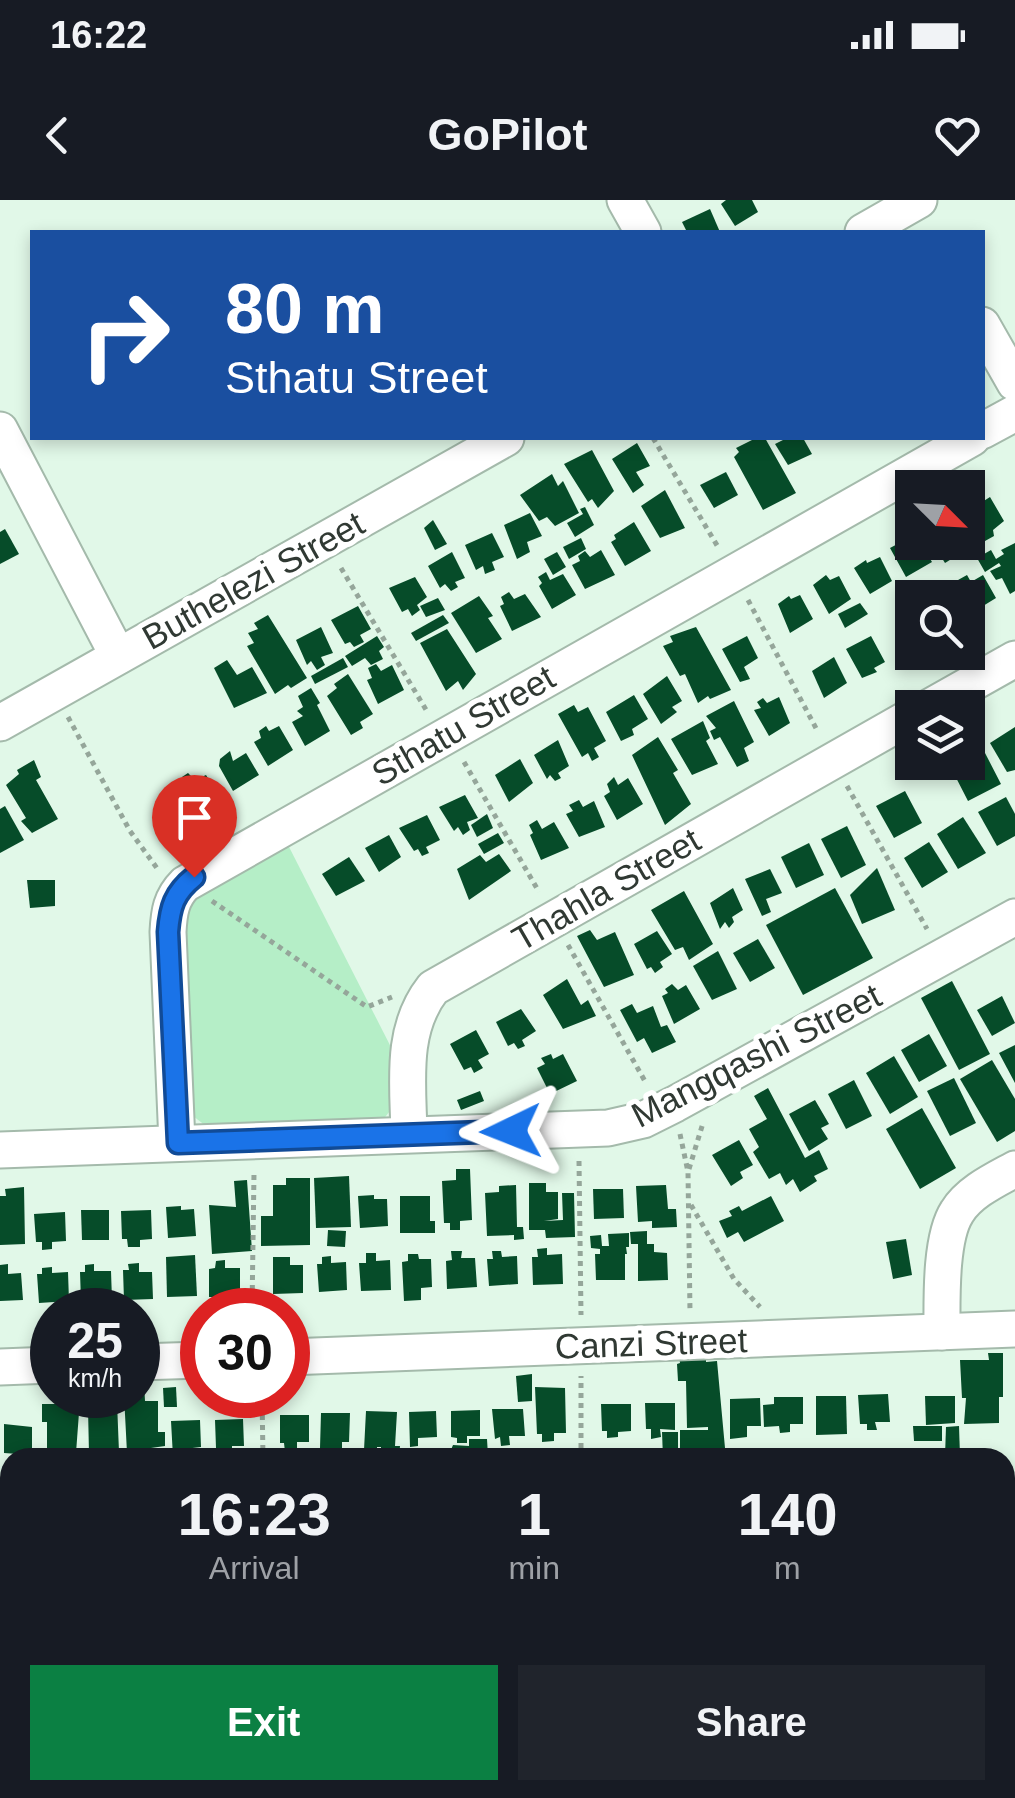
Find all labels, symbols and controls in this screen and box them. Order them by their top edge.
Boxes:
text: 16:22 [50,14,147,56]
icon: back [30,108,85,163]
icon: heart [930,108,985,163]
text: GoPilot [428,109,587,160]
icon: right [60,270,190,400]
text: 80 m [225,270,385,348]
text: Sthatu Street [225,352,488,403]
north arrow [895,470,985,560]
map controls [895,470,985,780]
street label: Buthelezi Street [135,503,371,657]
button: search [895,580,985,670]
street label: Sthatu Street [365,657,561,793]
button: layers [895,690,985,780]
pin [152,775,237,878]
icon: arrive [167,790,222,845]
street label: Thahla Street [505,819,707,958]
street label: Mangqashi Street [625,975,887,1135]
position arrow [459,1079,563,1183]
speed limit sign: 30 [180,1288,310,1418]
text: 25 [67,1313,123,1369]
street label: Canzi Street [554,1320,748,1366]
text: km/h [68,1364,122,1392]
text: 16:23 [177,1481,331,1548]
text: 1 [517,1481,551,1548]
text: 140 [737,1481,838,1548]
text: Arrival [209,1550,300,1586]
text: min [508,1550,560,1586]
text: m [774,1550,801,1586]
button: Exit [30,1665,498,1780]
button: Share [518,1665,985,1780]

